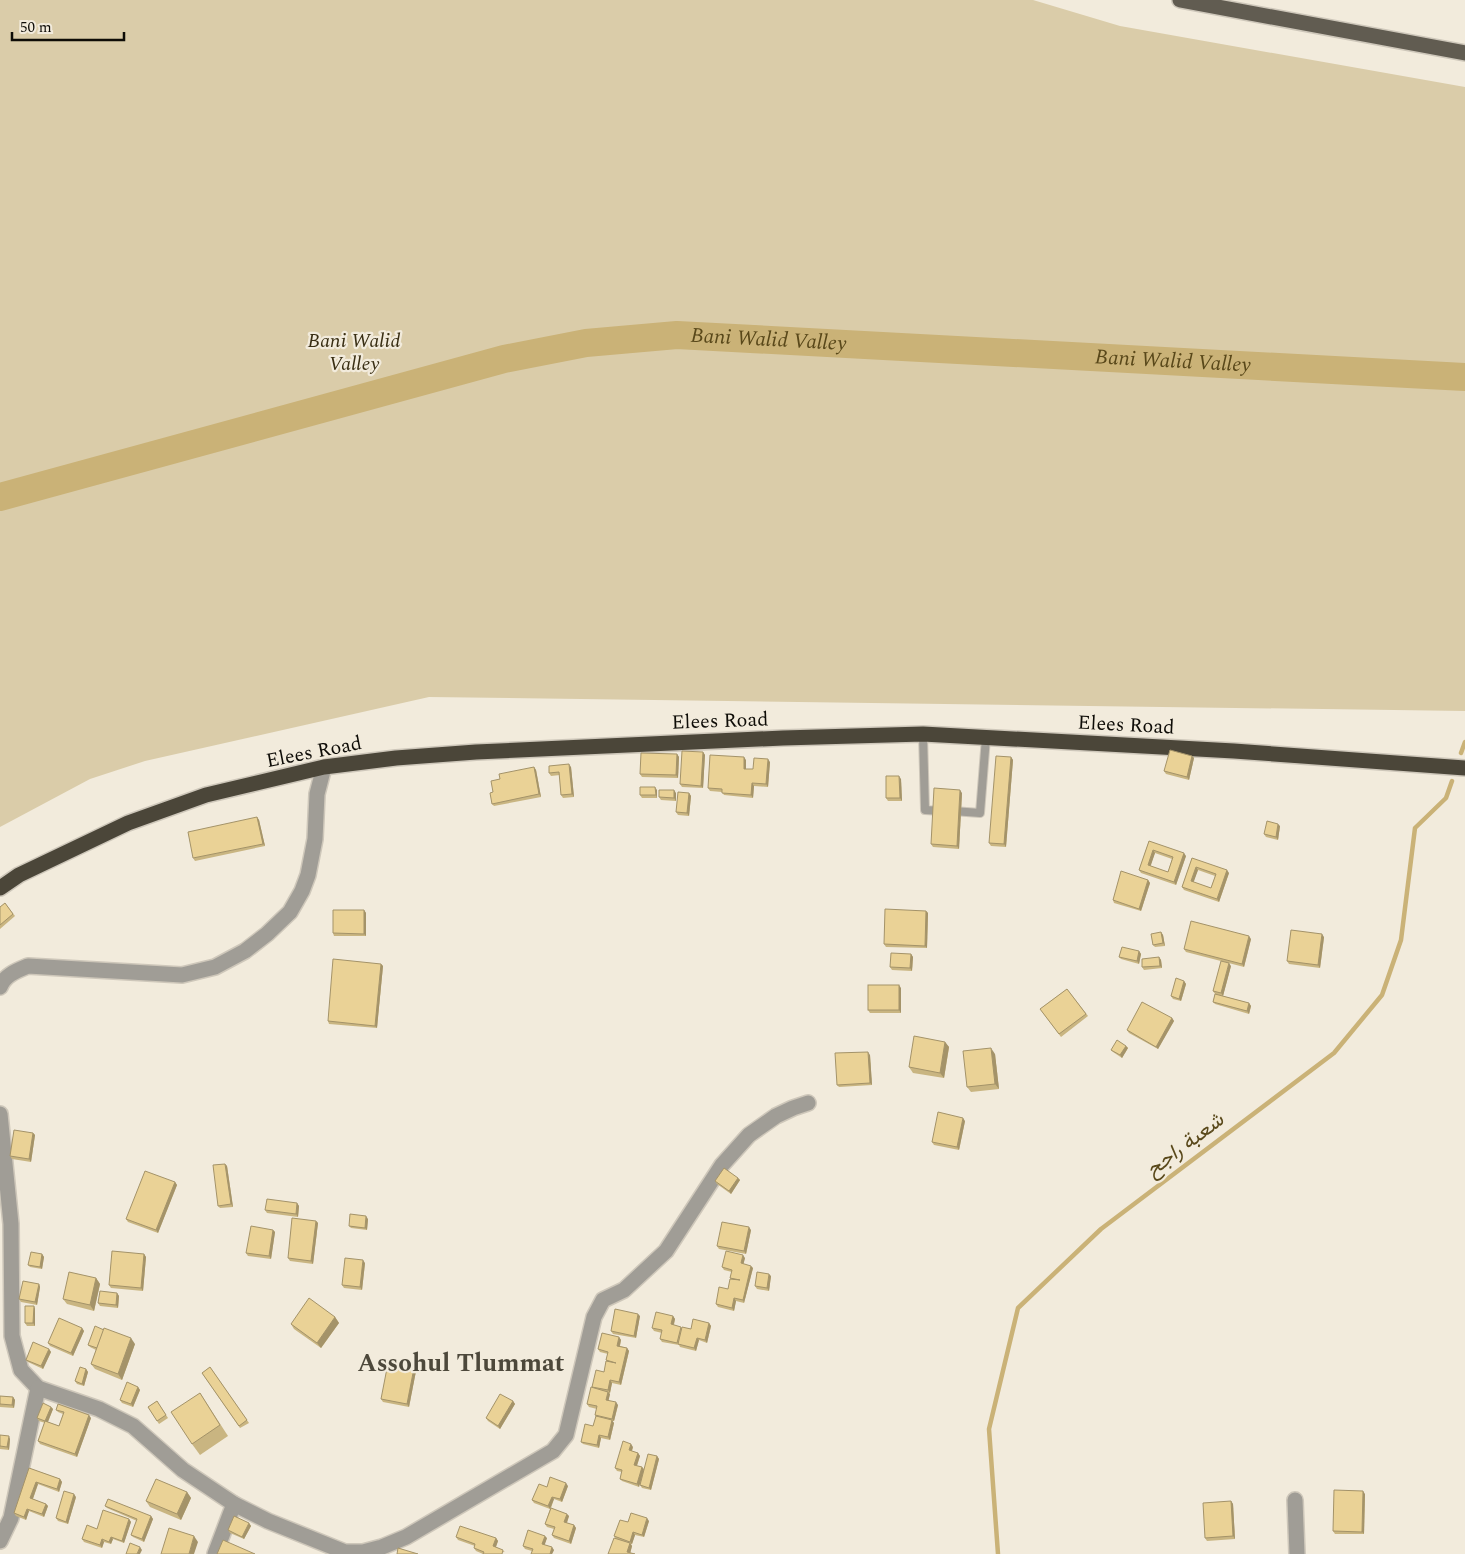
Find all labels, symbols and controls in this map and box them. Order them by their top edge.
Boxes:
scale bar [12,10,125,42]
text: 50 m [20,16,52,39]
water label: Bani Walid Valley [690,320,848,360]
park label: Bani Walid Valley [307,326,401,379]
water label: Bani Walid Valley [1094,341,1252,382]
street label: Elees Road [671,704,769,738]
street label: Elees Road [1077,707,1175,743]
street label: Elees Road [264,728,364,776]
water label: شعبة راجح [1139,1105,1231,1185]
district label: Assohul Tlummat [358,1345,565,1383]

